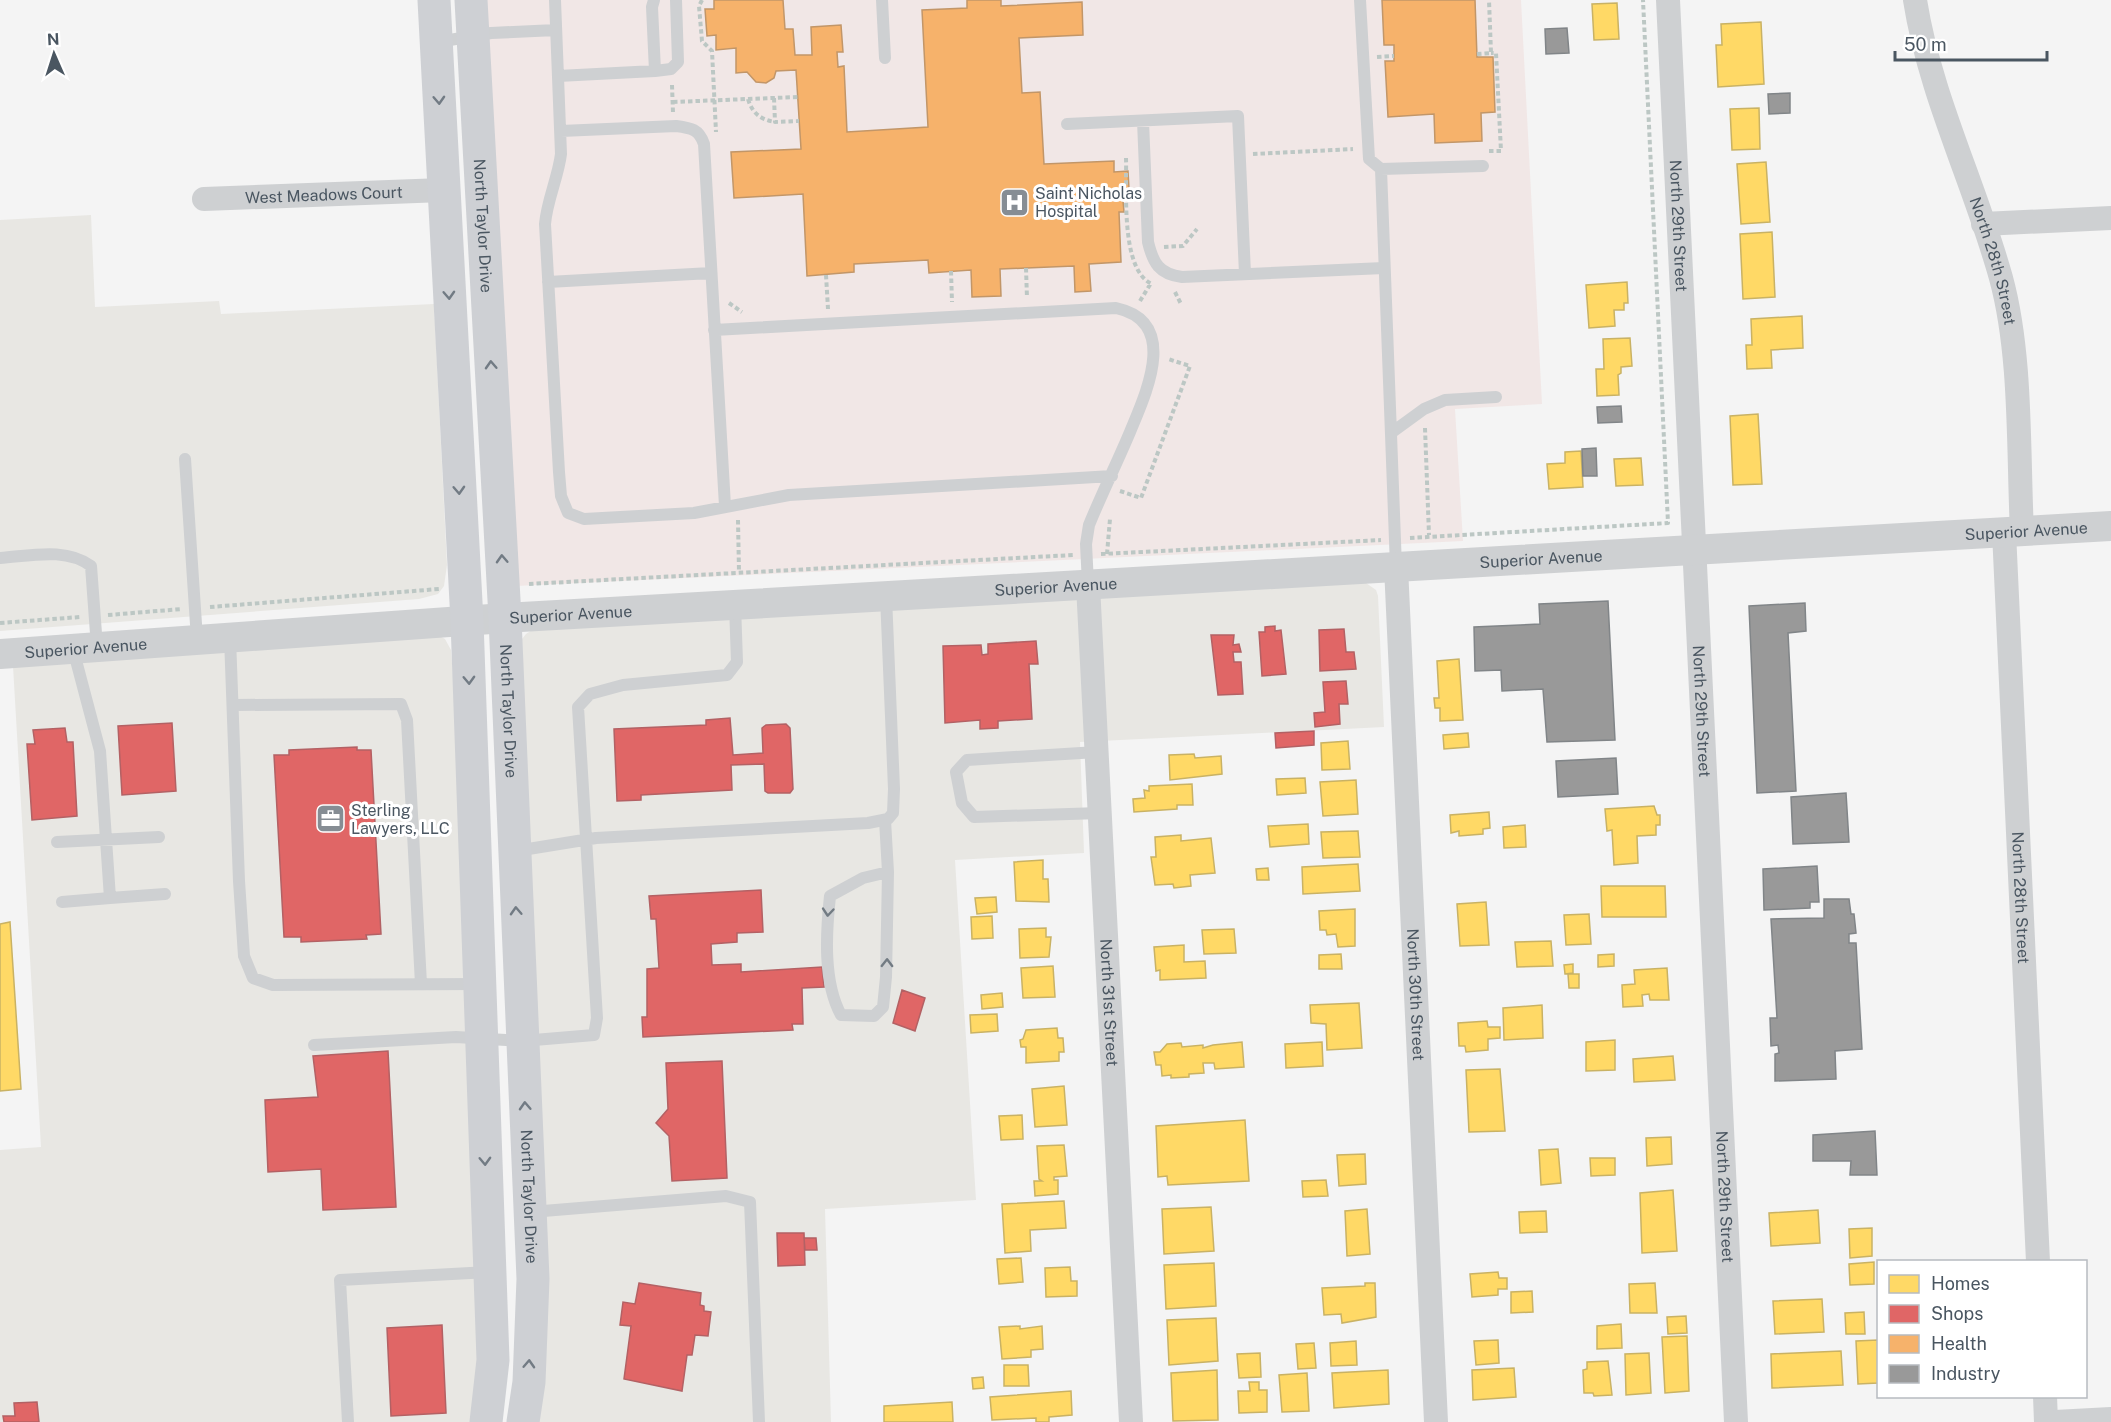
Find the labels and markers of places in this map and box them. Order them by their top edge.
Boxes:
place label: Saint Nicholas Hospital [1035,184,1142,221]
hospital icon: Saint Nicholas Hospital [998,186,1030,218]
place label: Sterling Lawyers, LLC [351,801,450,838]
office icon: Sterling Lawyers, LLC [314,803,346,835]

